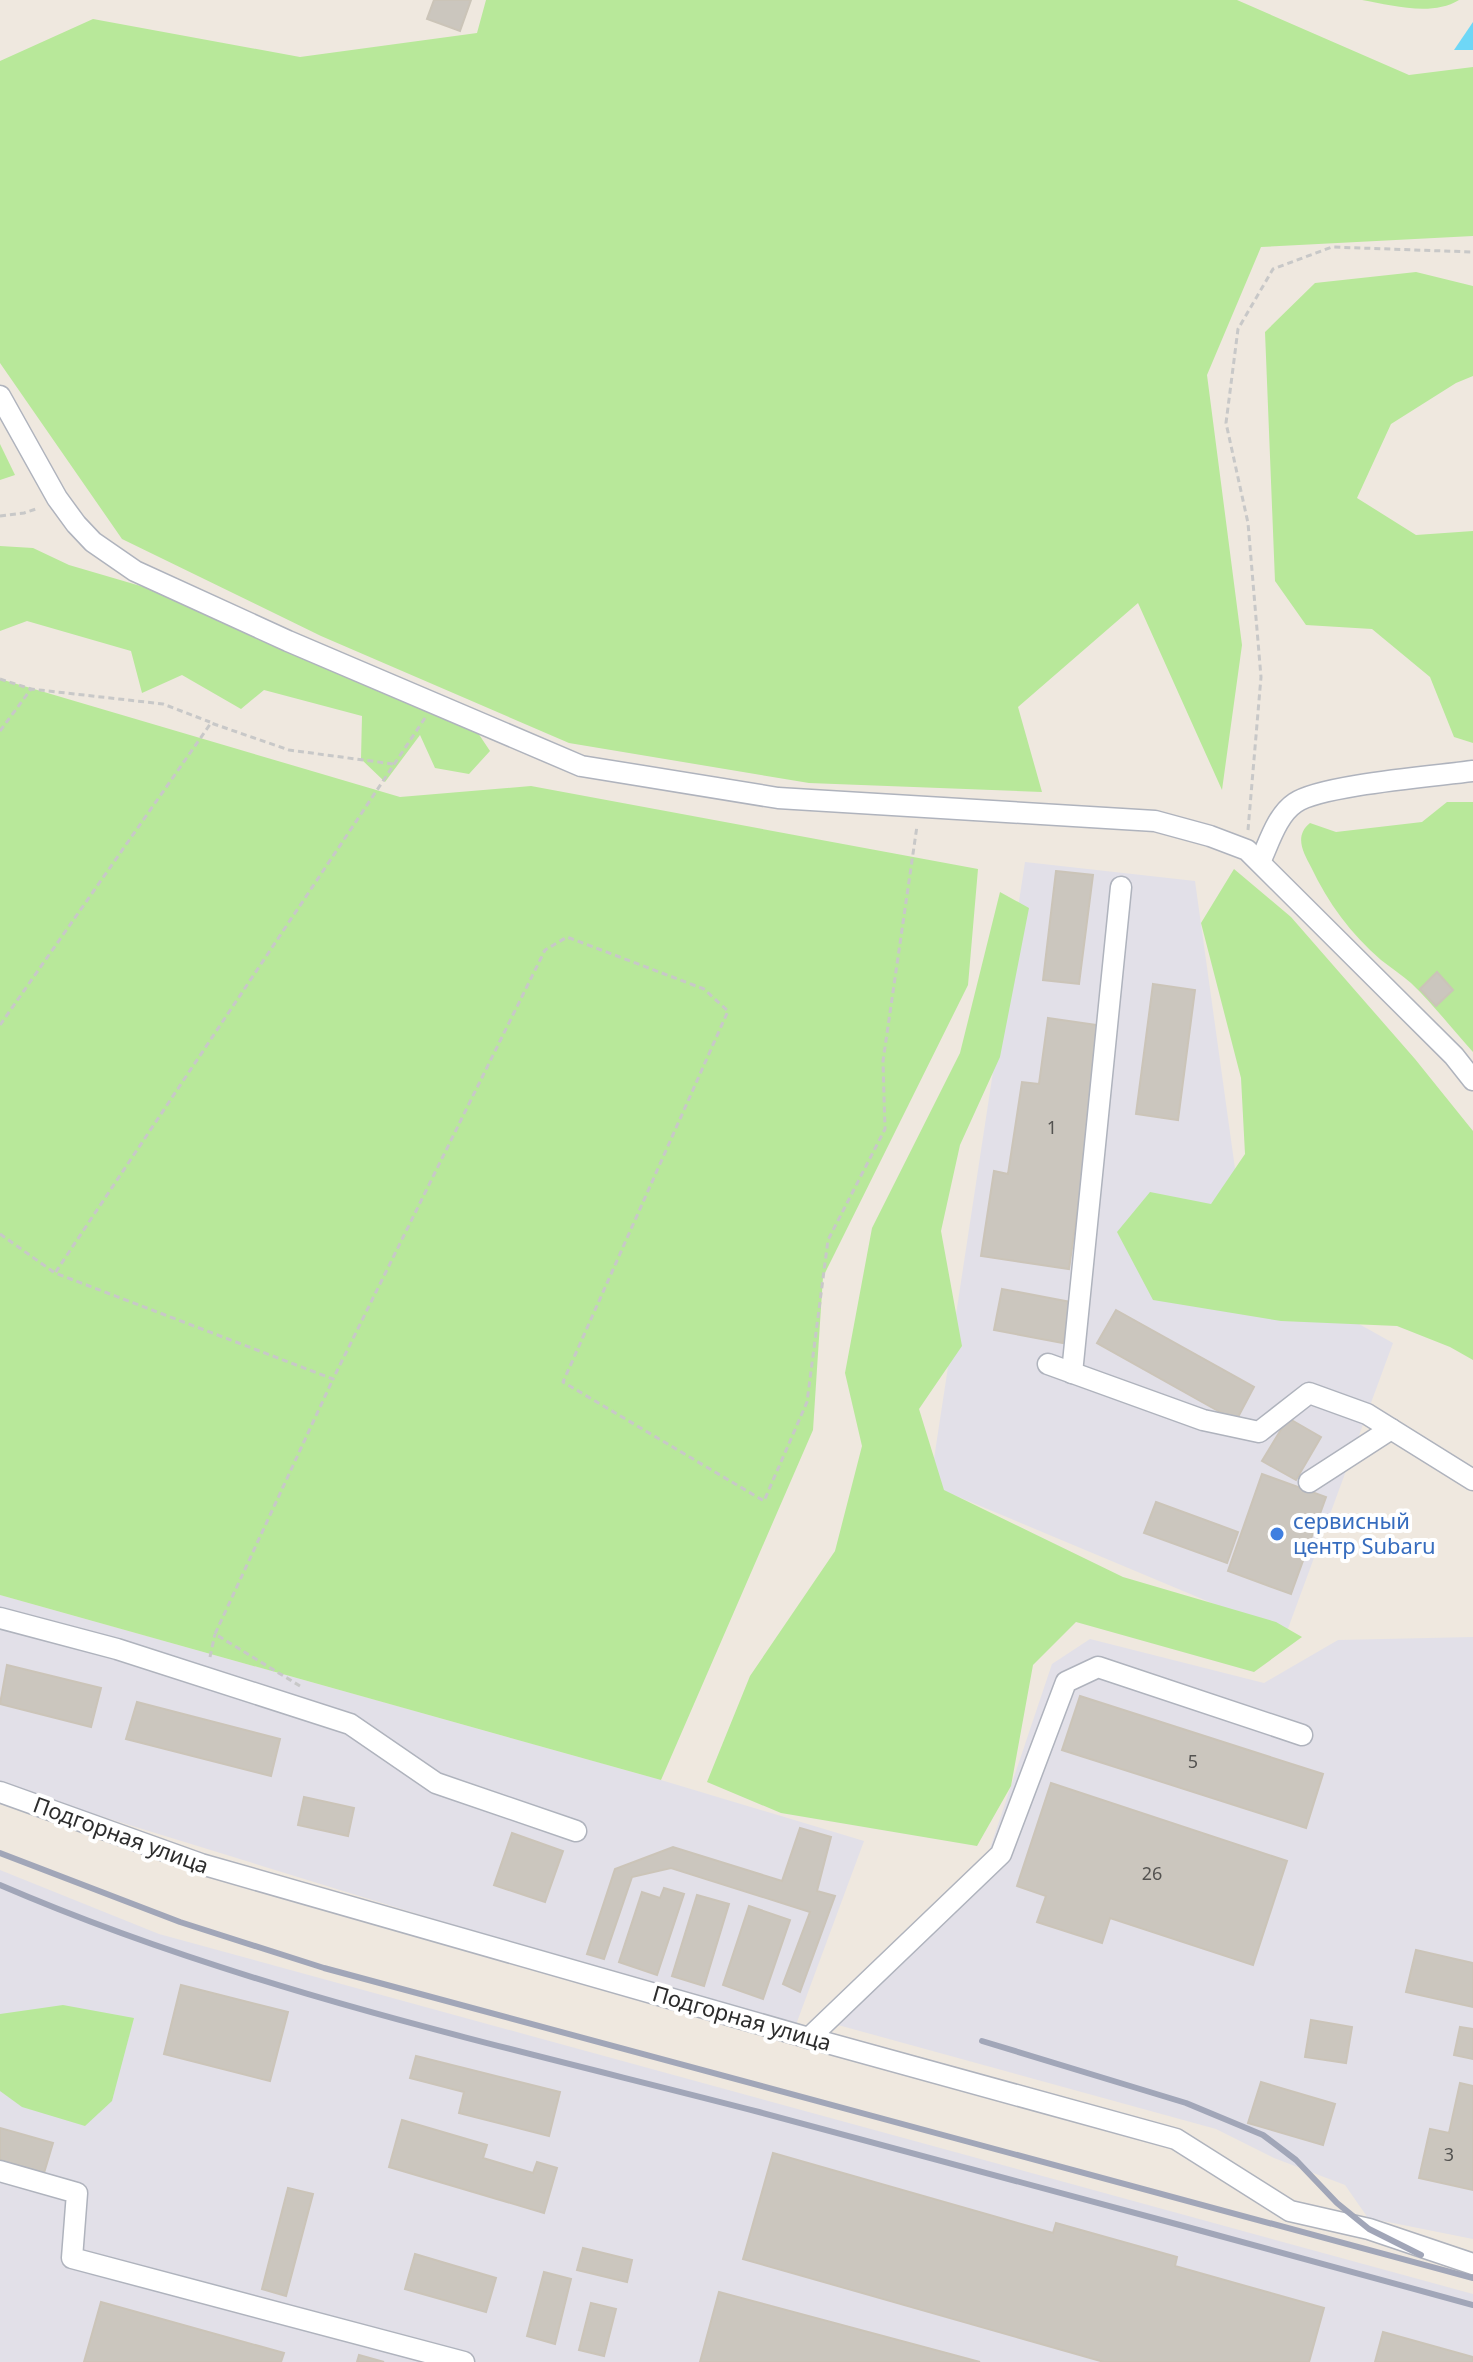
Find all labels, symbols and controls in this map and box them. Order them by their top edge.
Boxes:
house number: 1 [1047,1115,1057,1139]
place label: сервисный центр Subaru [1293,1505,1436,1560]
marker: сервисный центр Subaru [1268,1525,1286,1543]
house number: 5 [1188,1749,1198,1773]
street label: Подгорная улица [29,1788,213,1880]
house number: 26 [1142,1861,1162,1885]
street label: Подгорная улица [649,1977,835,2057]
house number: 3 [1444,2142,1454,2166]

